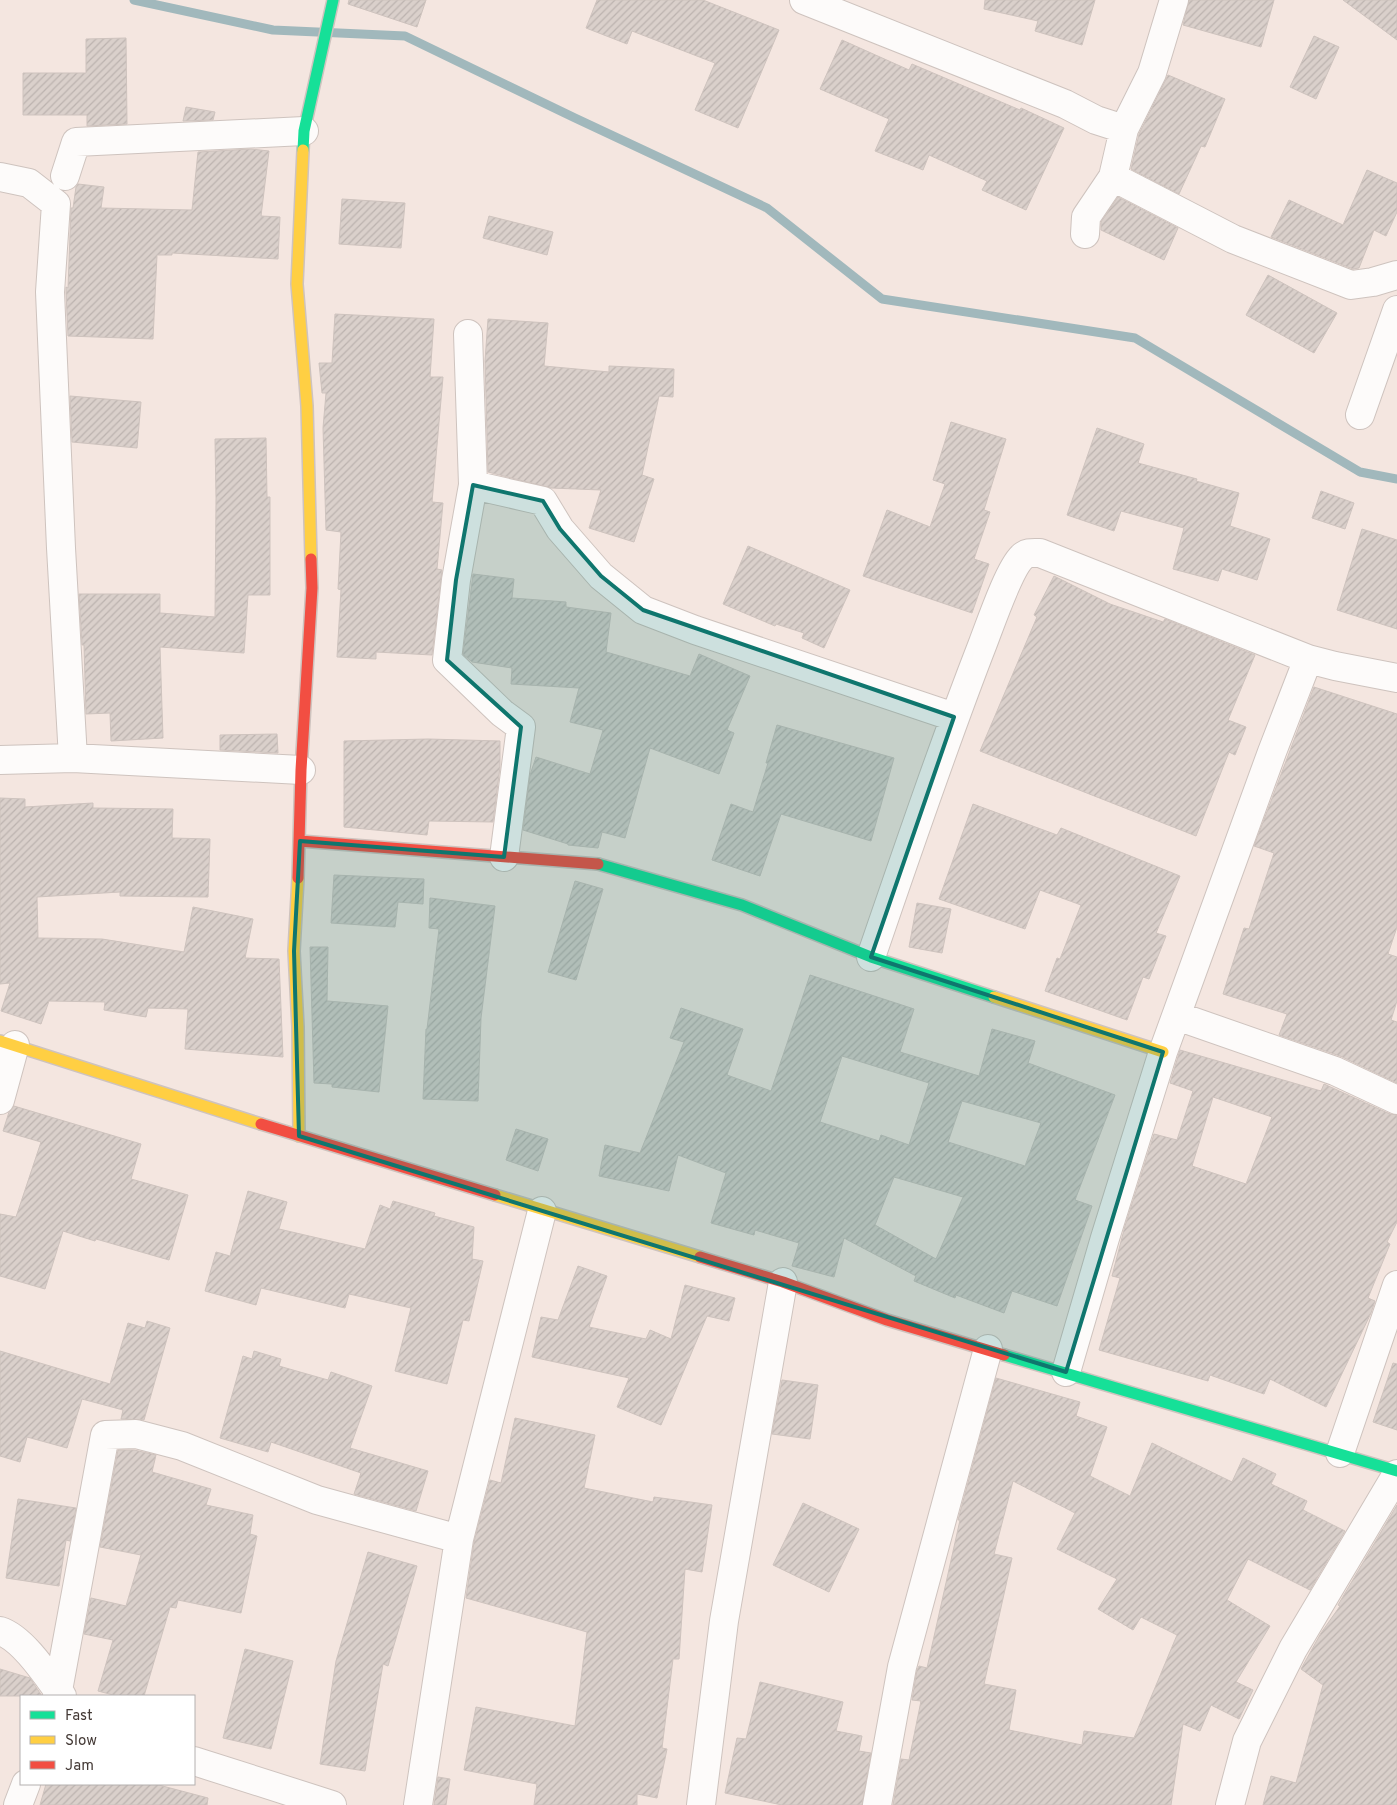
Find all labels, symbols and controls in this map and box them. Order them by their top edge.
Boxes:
legend [20,1695,195,1785]
text: Fast [65,1707,93,1726]
text: Slow [65,1732,97,1751]
text: Jam [65,1757,94,1776]

